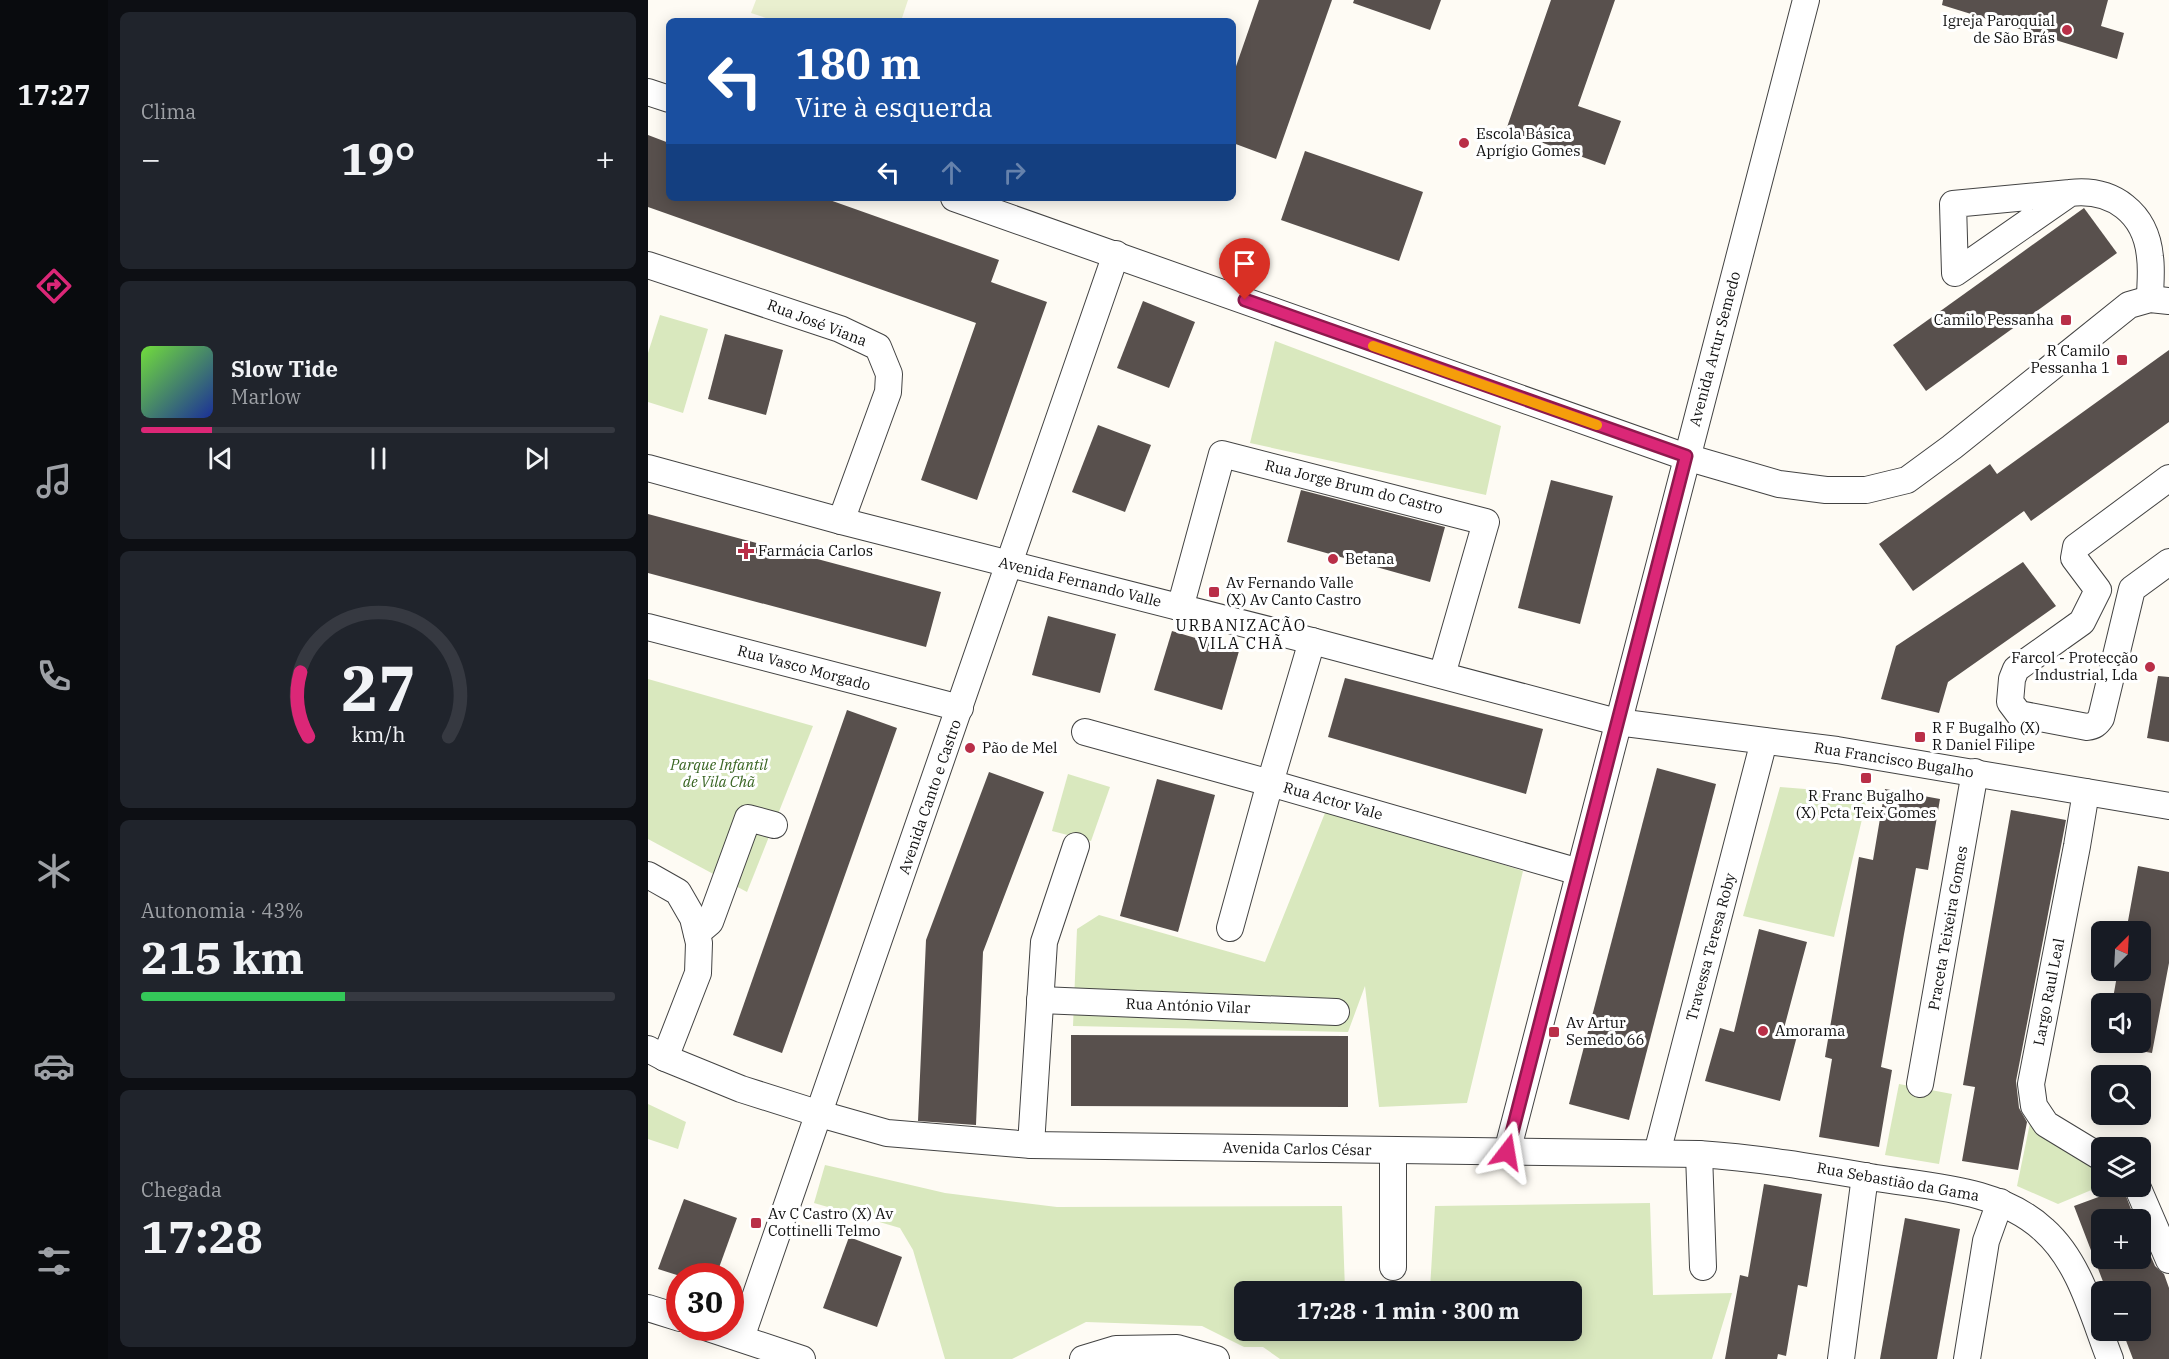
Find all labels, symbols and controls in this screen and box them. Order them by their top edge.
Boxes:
place label: Igreja Paroquial de São Brás [1942,11,2055,47]
marker: Igreja Paroquial de São Brás [2060,23,2074,37]
text: 180 m [795,36,921,91]
icon: left [696,42,774,120]
text: 17:27 [18,77,90,112]
text: Vire à esquerda [795,89,993,124]
text: Clima [141,98,196,125]
place label: Escola Básica Aprígio Gomes [1476,124,1580,160]
text: 19° [340,129,416,187]
marker: Escola Básica Aprígio Gomes [1457,136,1471,150]
text: − [141,137,161,180]
text: + [595,137,615,180]
icon: left [872,156,905,189]
icon: ahead [935,156,968,189]
icon: right [998,156,1031,189]
pin [1219,238,1270,300]
icon: arrive [1228,247,1261,280]
icon: directions [33,265,75,307]
street label: Avenida Artur Semedo [1685,269,1744,428]
street label: Rua José Viana [765,295,870,350]
place label: Camilo Pessanha [1934,310,2054,329]
marker: Camilo Pessanha [2059,313,2073,327]
place label: R Camilo Pessanha 1 [2031,341,2110,377]
marker: R Camilo Pessanha 1 [2115,353,2129,367]
text: Slow Tide [231,354,338,383]
text: Marlow [231,383,301,410]
icon: previous [204,442,237,475]
icon: pause [362,442,395,475]
icon: next [520,442,553,475]
street label: Rua Jorge Brum do Castro [1263,455,1445,518]
icon: music [33,460,75,502]
place label: Farmácia Carlos [758,541,873,560]
marker: Farmácia Carlos [739,544,753,558]
place label: Betana [1345,549,1394,568]
street label: Avenida Fernando Valle [997,552,1163,611]
marker: Betana [1326,552,1340,566]
place label: Av Fernando Valle (X) Av Canto Castro [1226,573,1361,609]
marker: Av Fernando Valle (X) Av Canto Castro [1207,585,1221,599]
district label: URBANIZAÇÃO VILA CHÃ [1175,615,1307,653]
street label: Rua Vasco Morgado [735,641,873,694]
text: 27 [341,647,415,728]
place label: Farcol - Protecção Industrial, Lda [2011,648,2138,684]
icon: phone [33,655,75,697]
marker: Farcol - Protecção Industrial, Lda [2143,660,2157,674]
street label: Avenida Canto e Castro [894,717,965,877]
place label: R F Bugalho (X) R Daniel Filipe [1932,718,2040,754]
text: km/h [351,720,405,748]
marker: R F Bugalho (X) R Daniel Filipe [1913,730,1927,744]
street label: Rua Francisco Bugalho [1813,737,1975,782]
place label: Pão de Mel [982,738,1058,757]
marker: Pão de Mel [963,741,977,755]
park label: Parque Infantil de Vila Chã [669,755,769,791]
marker: R Franc Bugalho (X) Pcta Teix Gomes [1859,771,1873,785]
street label: Rua Actor Vale [1281,777,1385,824]
place label: R Franc Bugalho (X) Pcta Teix Gomes [1796,786,1936,822]
street label: Praceta Teixeira Gomes [1924,844,1971,1012]
icon: climate [33,850,75,892]
street label: Travessa Teresa Roby [1682,871,1739,1023]
text: Autonomia · 43% [141,897,303,924]
north arrow [2091,921,2151,981]
map controls [2091,921,2151,1341]
text: 215 km [141,928,304,986]
street label: Largo Raul Leal [2029,937,2068,1047]
button: sound [2091,993,2151,1053]
street label: Rua António Vilar [1125,994,1251,1017]
place label: Av Artur Semedo 66 [1566,1013,1644,1049]
place label: Amorama [1775,1021,1845,1040]
marker: Amorama [1756,1024,1770,1038]
marker: Av Artur Semedo 66 [1547,1025,1561,1039]
icon: car [33,1045,75,1087]
button: search [2091,1065,2151,1125]
position arrow [1475,1120,1539,1184]
button: layers [2091,1137,2151,1197]
street label: Avenida Carlos César [1222,1138,1372,1159]
street label: Rua Sebastião da Gama [1815,1158,1981,1205]
text: Chegada [141,1176,222,1203]
place label: Av C Castro (X) Av Cottinelli Telmo [768,1204,893,1240]
text: 17:28 [141,1207,263,1265]
button: + [2091,1209,2151,1269]
marker: Av C Castro (X) Av Cottinelli Telmo [749,1216,763,1230]
icon: filters [33,1240,75,1282]
speed limit sign: 30 [666,1263,744,1341]
button: − [2091,1281,2151,1341]
text: 17:28 · 1 min · 300 m [1296,1296,1520,1325]

